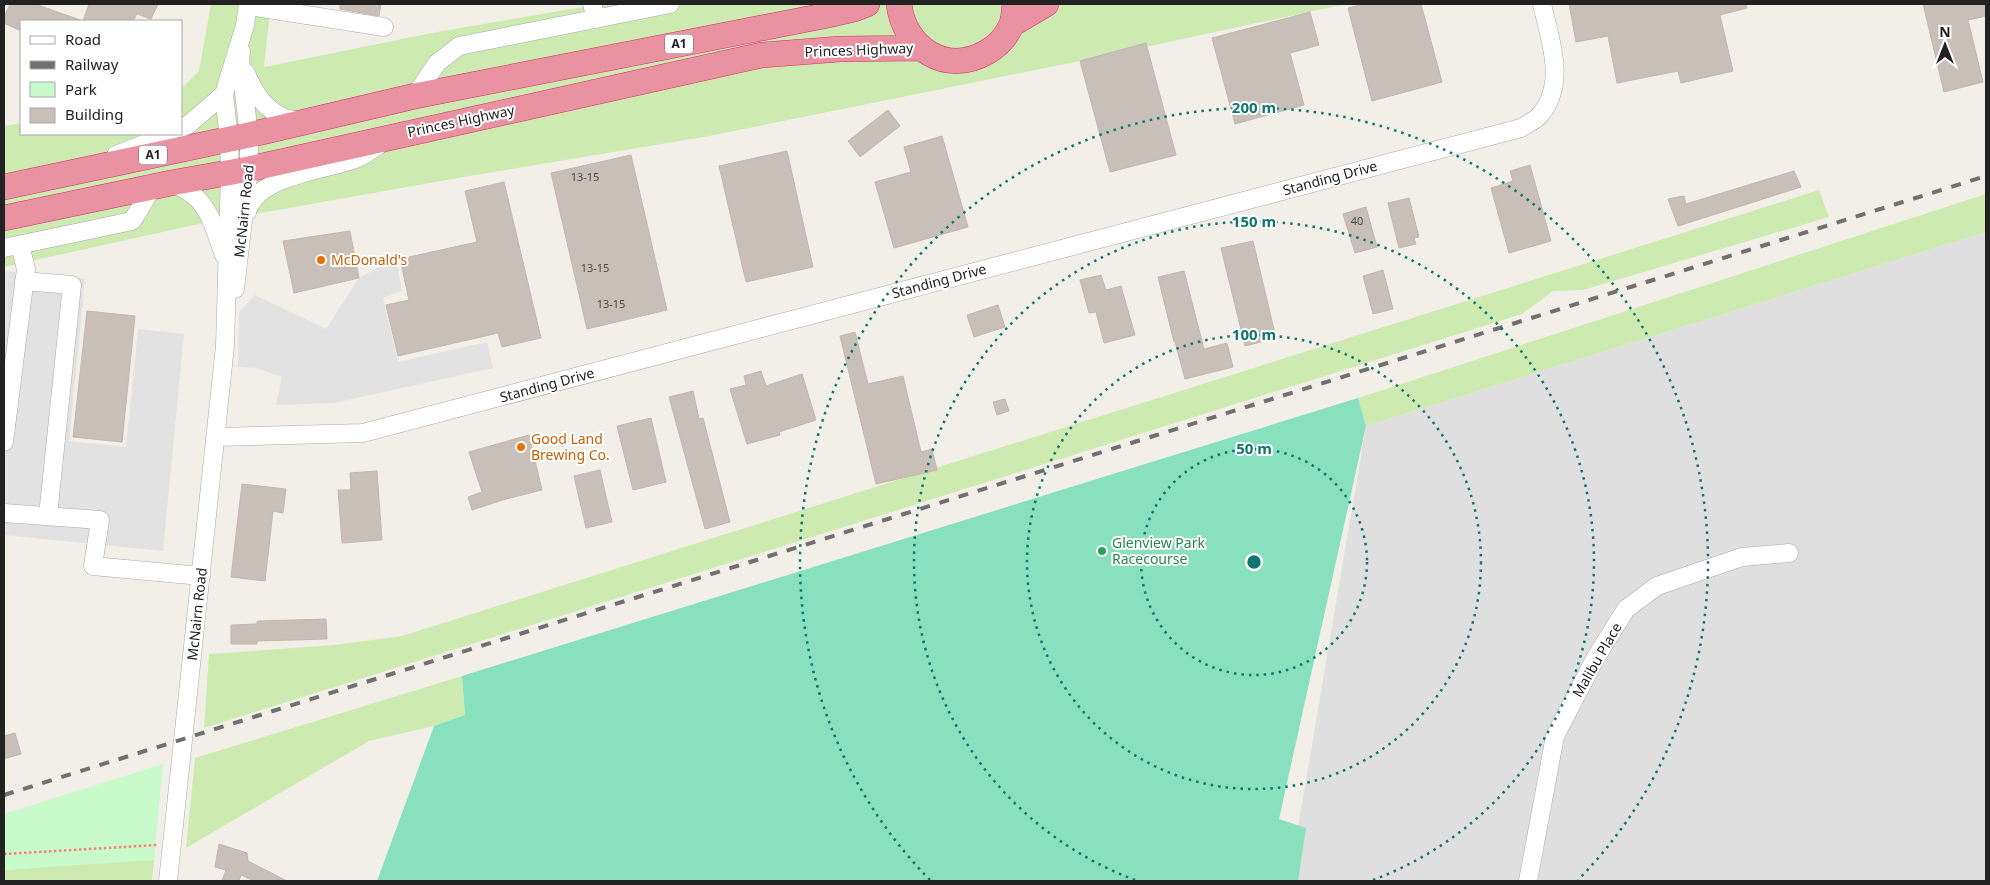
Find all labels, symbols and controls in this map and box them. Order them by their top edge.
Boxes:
legend [20,20,182,135]
north arrow [1920,20,1970,70]
text: N [1939,22,1951,41]
text: Road [65,29,101,49]
road number: A1 [665,34,693,54]
street label: Princes Highway [804,38,914,61]
text: Railway [65,54,119,74]
text: Park [65,79,97,99]
text: 200 m [1232,97,1276,117]
street label: Princes Highway [406,100,517,141]
text: Building [65,104,123,124]
road number: A1 [139,146,167,164]
street label: Standing Drive [1281,156,1379,199]
street label: McNairn Road [229,164,258,258]
house number: 13-15 [571,169,599,184]
text: 150 m [1232,211,1276,231]
house number: 40 [1351,213,1363,228]
place label: McDonald's [331,250,408,269]
marker: McDonald's [315,254,327,266]
street label: Standing Drive [890,259,988,302]
house number: 13-15 [581,260,609,275]
house number: 13-15 [597,296,625,311]
text: 100 m [1232,324,1276,344]
street label: Standing Drive [498,363,596,406]
place label: Good Land Brewing Co. [531,429,610,464]
text: 50 m [1236,438,1272,458]
marker: Good Land Brewing Co. [515,441,527,453]
place label: Glenview Park Racecourse [1112,533,1205,568]
marker: Glenview Park Racecourse [1096,545,1108,557]
centre of rings [1245,553,1263,571]
street label: McNairn Road [182,567,211,661]
street label: Malibu Place [1568,619,1626,701]

